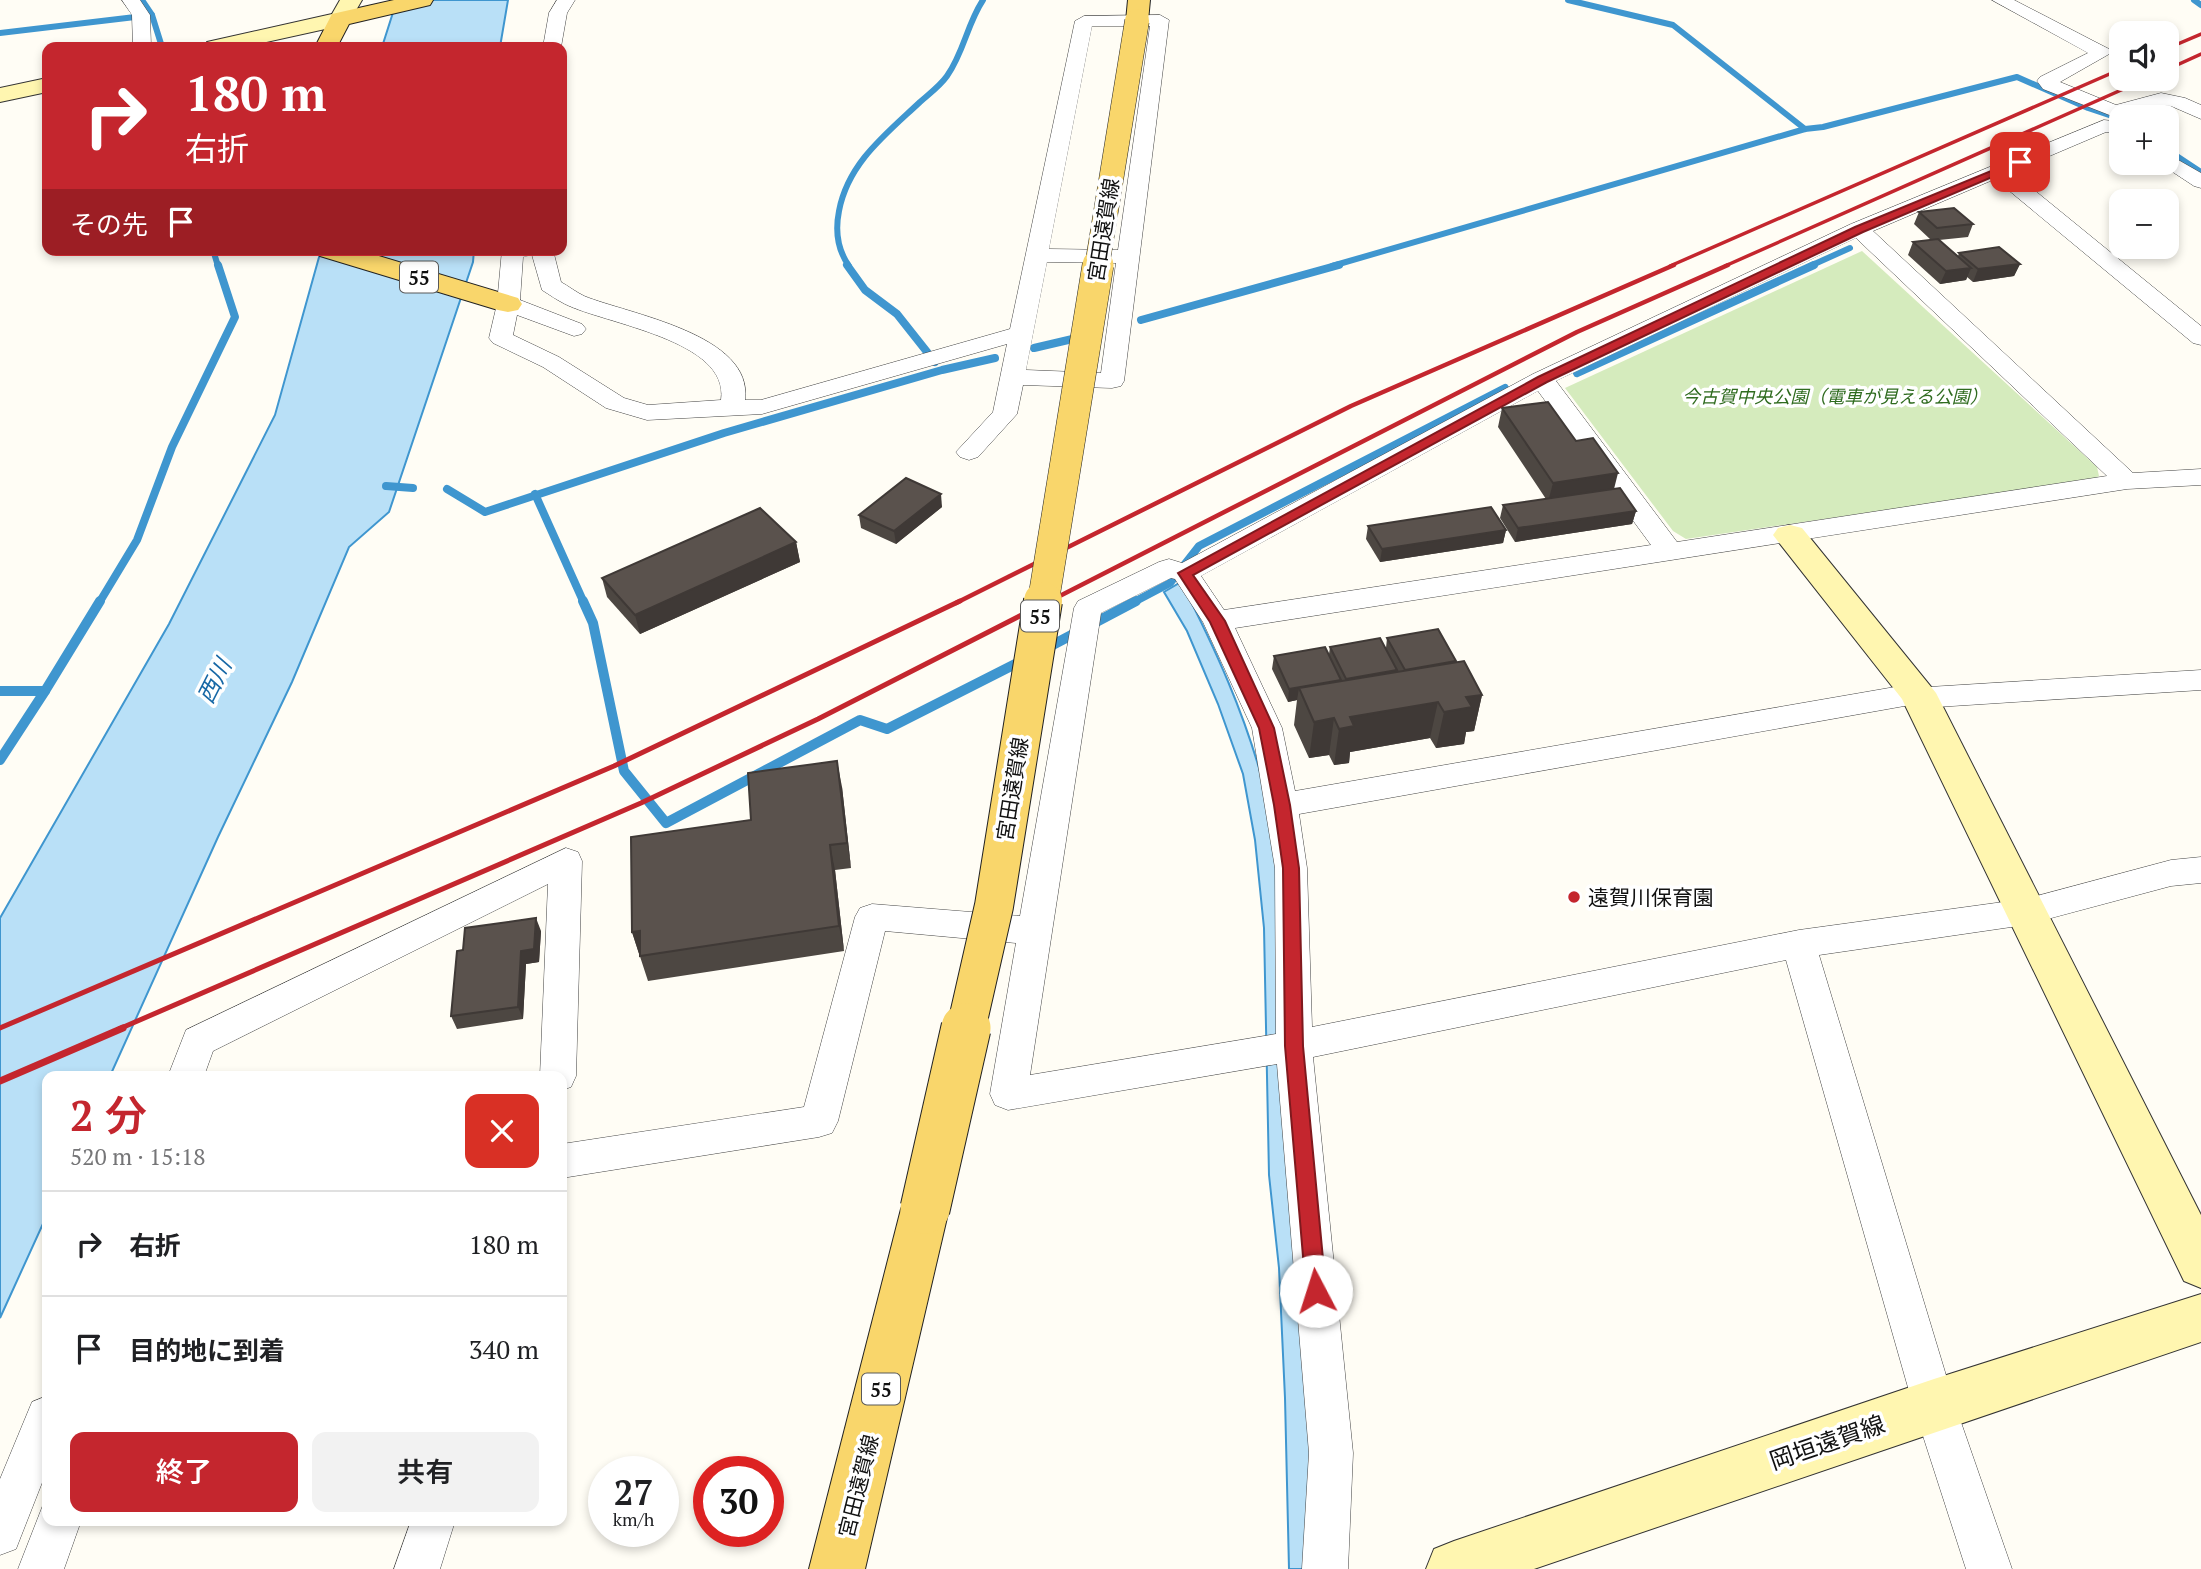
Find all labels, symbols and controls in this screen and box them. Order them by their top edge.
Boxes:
map controls [2109,21,2179,259]
button: sound [2109,21,2179,91]
text: 180 m [185,60,327,125]
icon: right [70,70,161,161]
button: + [2109,105,2179,175]
text: 右折 [185,127,249,169]
pin [1990,132,2050,192]
icon: arrive [2001,143,2039,181]
street label: 宮田遠賀線 [1081,176,1125,284]
button: − [2109,189,2179,259]
icon: arrive [162,203,200,241]
text: その先 [70,207,148,241]
road number: 55 [400,262,438,292]
park label: 今古賀中央公園（電車が見える公園） [1682,384,1988,408]
road number: 55 [1021,600,1059,632]
water label: 西川 [190,651,240,709]
street label: 宮田遠賀線 [990,735,1034,843]
place label: 遠賀川保育園 [1588,883,1714,911]
marker: 遠賀川保育園 [1566,889,1582,905]
text: 2 分 [70,1087,147,1143]
button: close [465,1094,539,1168]
text: 520 m · 15:18 [70,1141,205,1172]
icon: right [70,1225,108,1263]
text: 180 m [469,1227,539,1261]
text: 右折 [129,1228,181,1262]
position arrow [1279,1254,1353,1328]
icon: arrive [70,1330,108,1368]
text: 340 m [469,1332,539,1366]
text: 目的地に到着 [129,1333,285,1367]
road number: 55 [862,1373,900,1404]
street label: 岡垣遠賀線 [1765,1407,1889,1477]
button: 終了 [70,1432,298,1512]
button: 共有 [312,1432,539,1512]
street label: 宮田遠賀線 [832,1432,884,1540]
speed limit sign: 30 [693,1456,784,1547]
text: 27 [614,1469,653,1515]
text: km/h [613,1507,654,1531]

